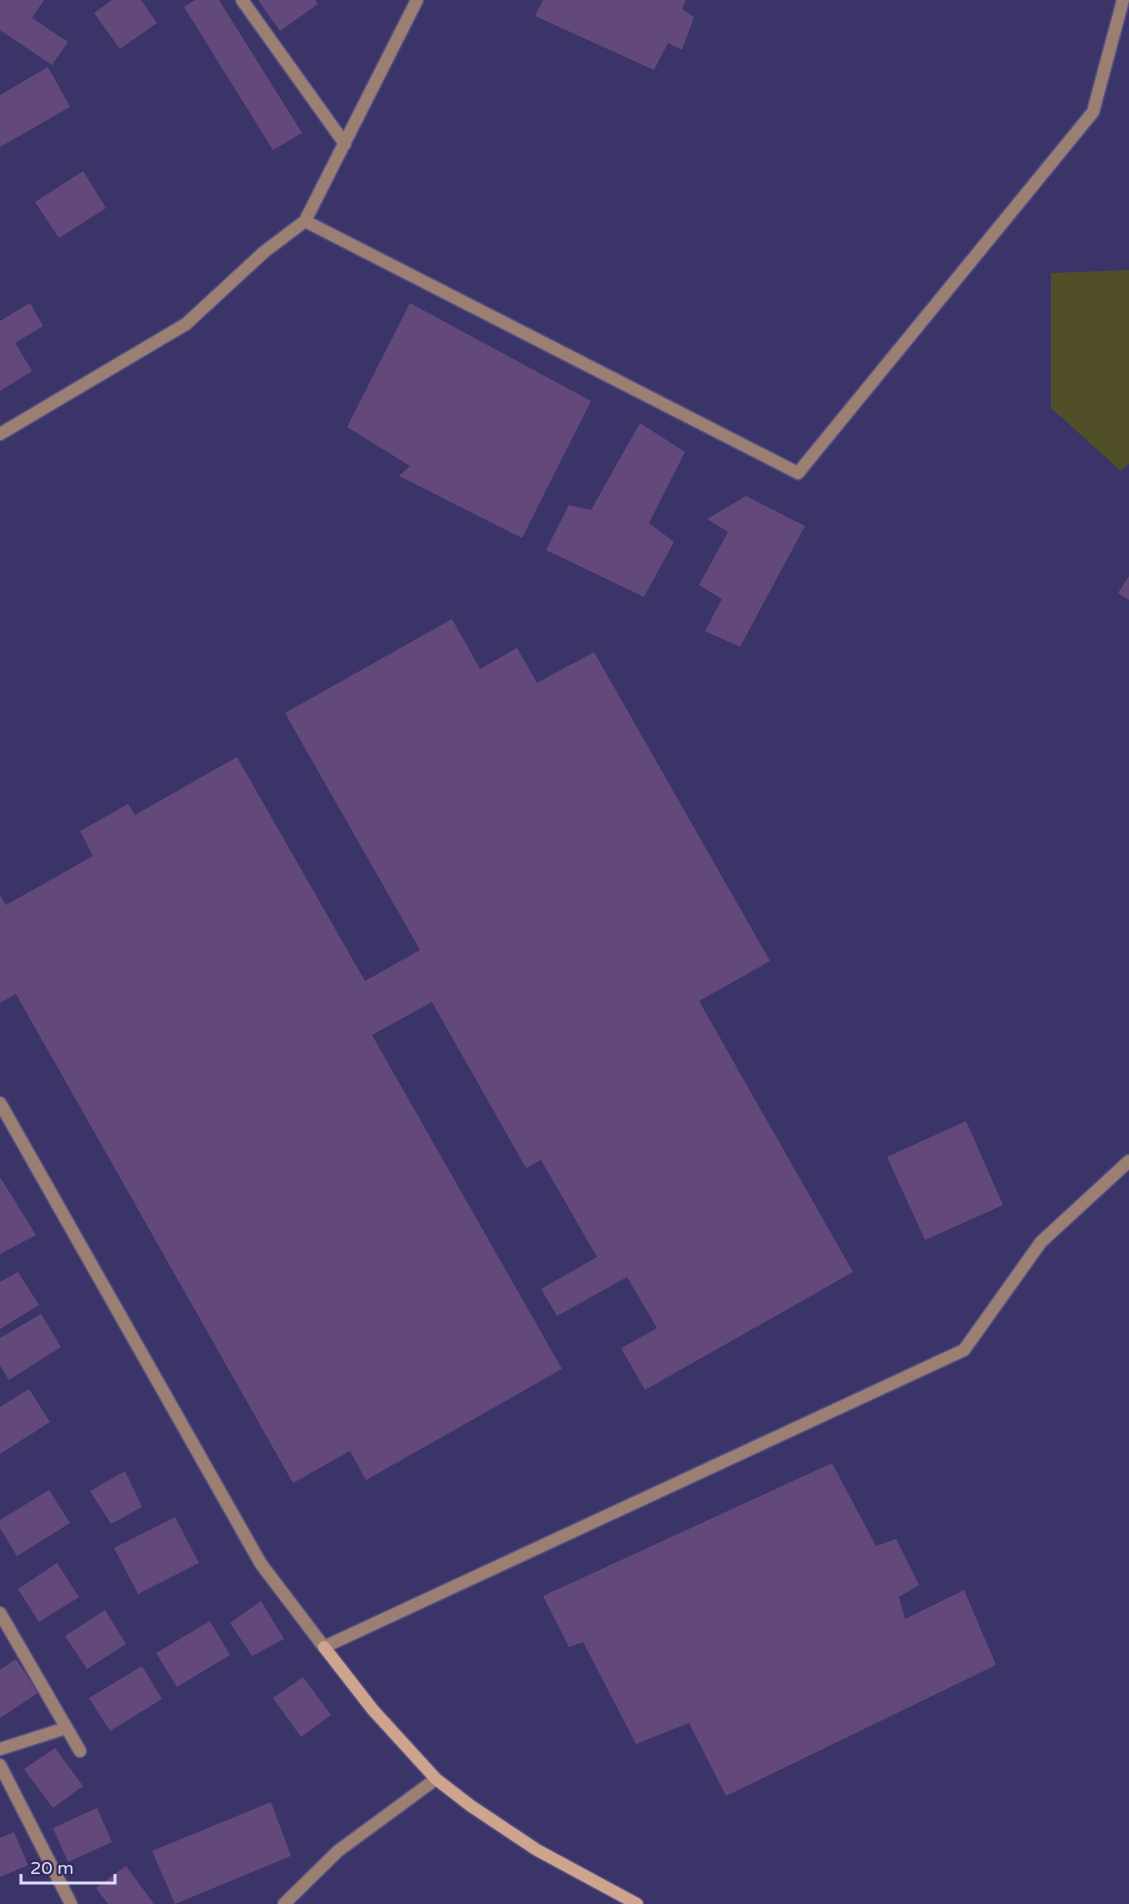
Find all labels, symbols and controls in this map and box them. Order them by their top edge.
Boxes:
scale bar [21,1847,116,1885]
text: 20 m [30,1857,74,1879]

